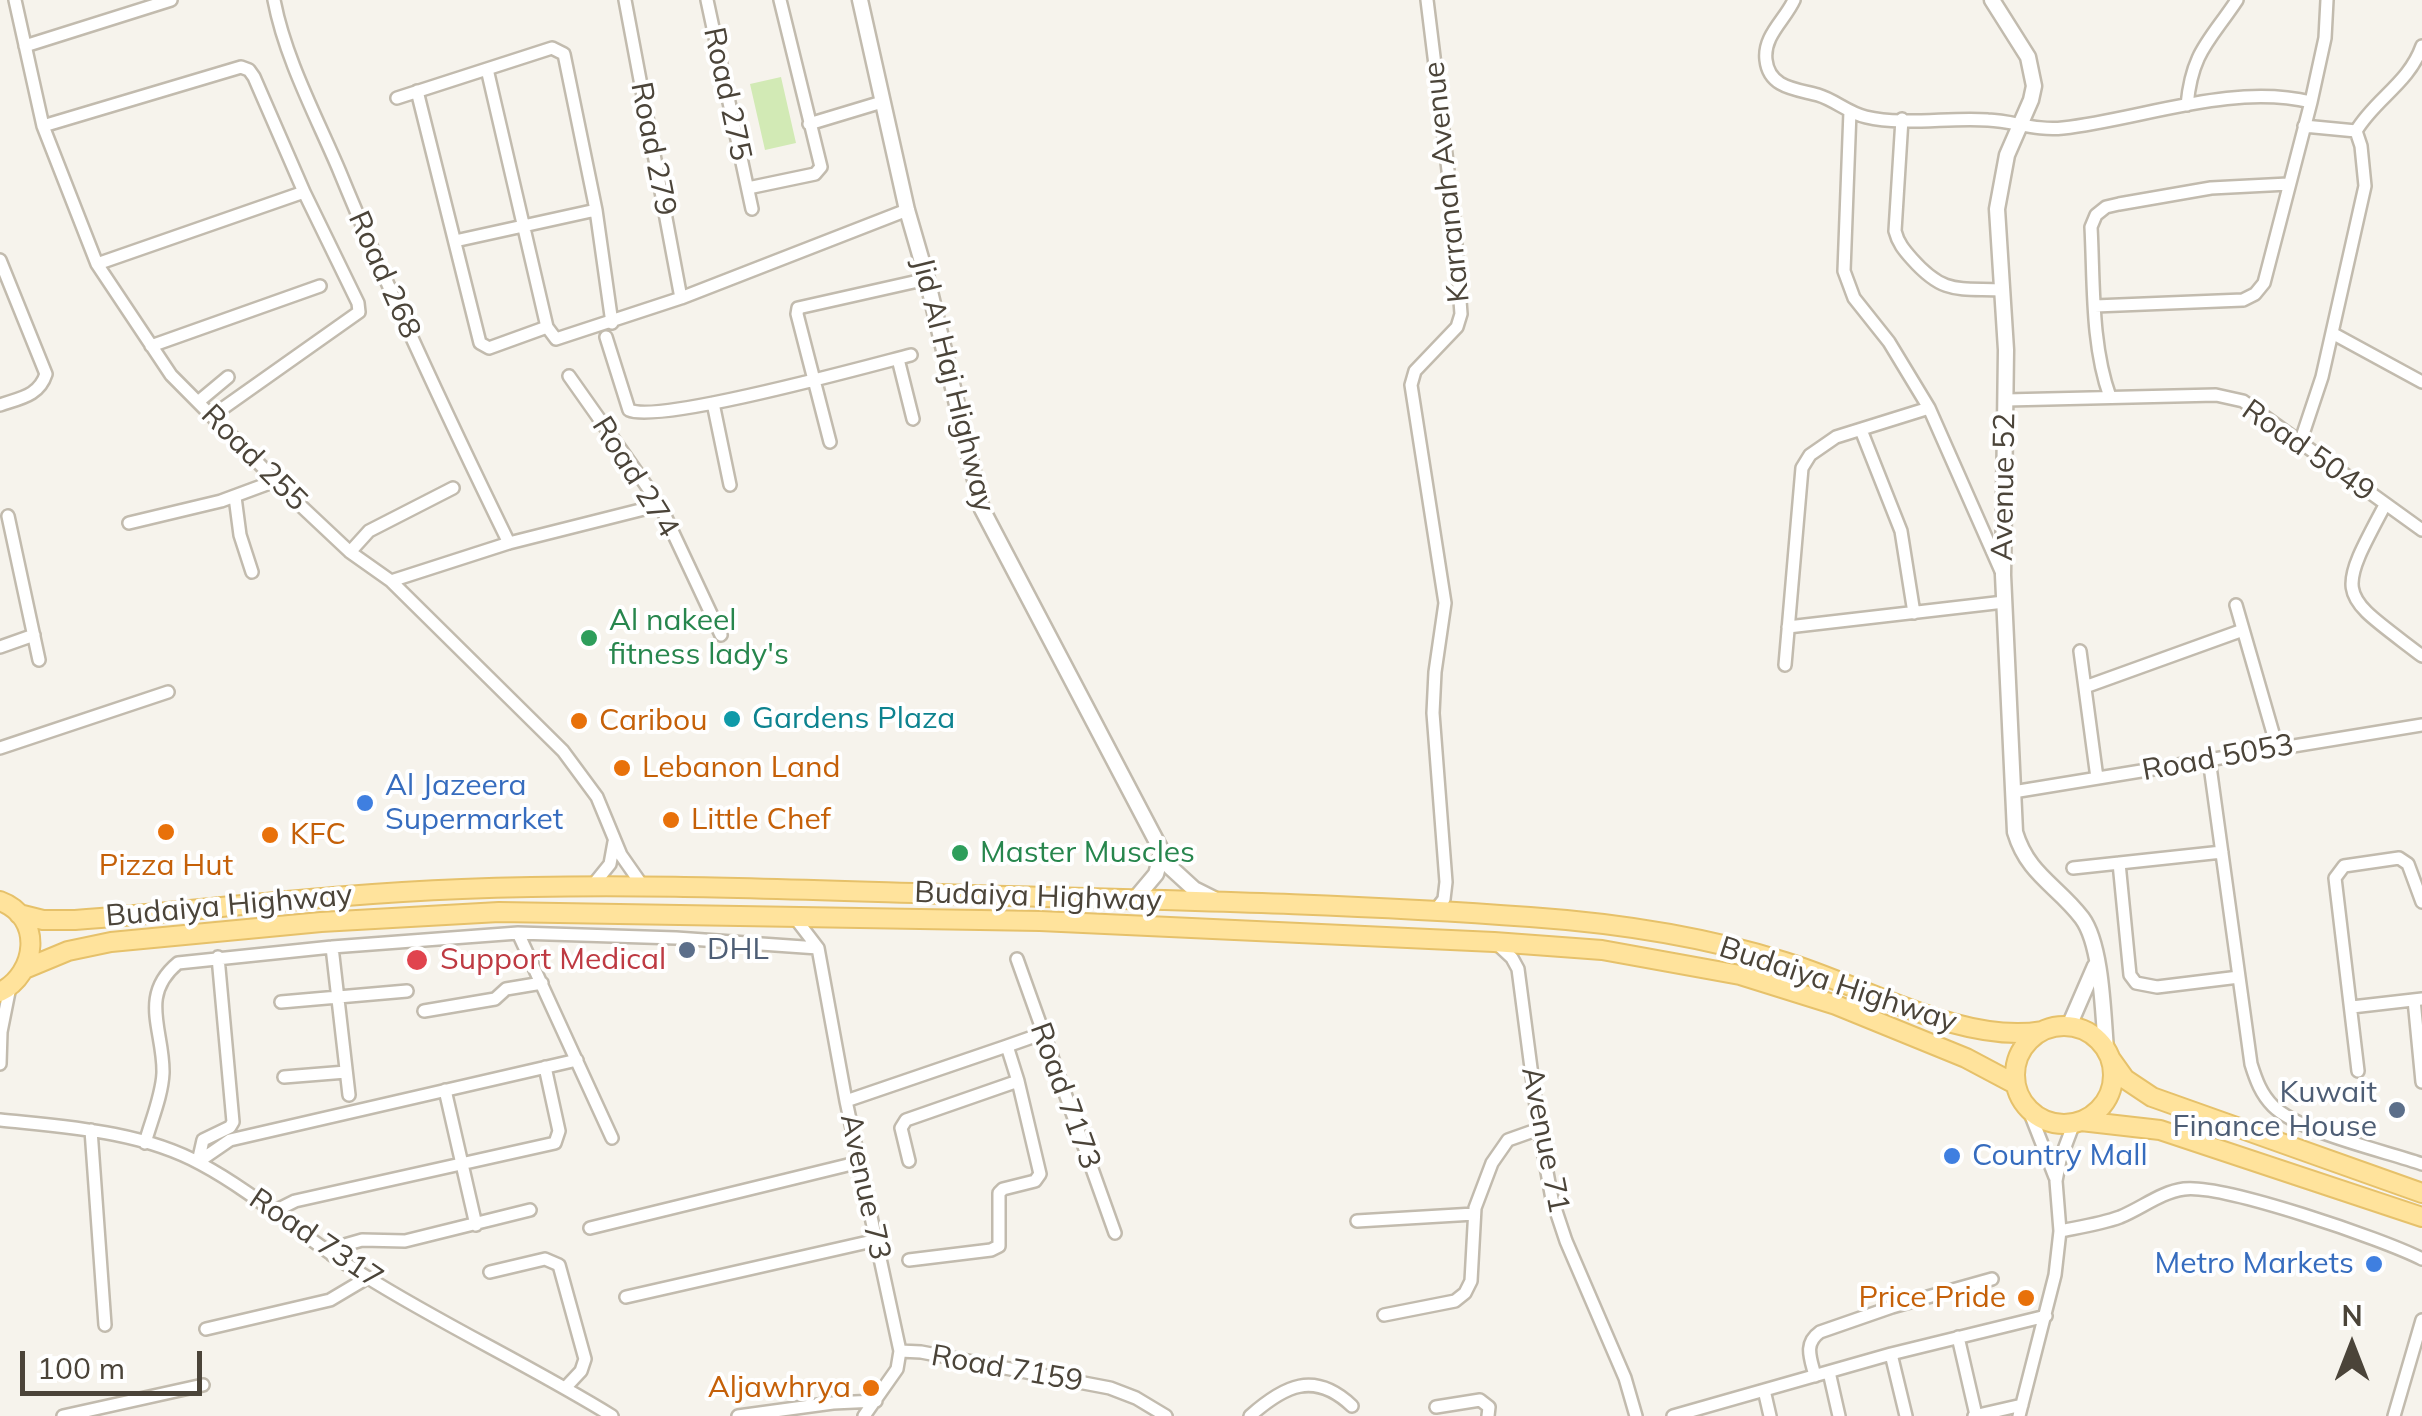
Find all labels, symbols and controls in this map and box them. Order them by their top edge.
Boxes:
street label: Road 275 [695,24,759,164]
street label: Karranah Avenue [1416,60,1478,304]
street label: Road 279 [622,79,684,219]
street label: Road 268 [340,206,428,344]
street label: Jid Al Haj Highway [904,254,1002,516]
street label: Road 5049 [2235,392,2381,510]
street label: Road 255 [193,397,315,519]
street label: Road 274 [584,410,686,544]
street label: Avenue 52 [1985,413,2023,561]
place label: Al nakeel fitness lady's [609,603,789,674]
marker: Al nakeel fitness lady's [578,627,600,649]
place label: Gardens Plaza [752,701,955,737]
place label: Caribou [599,703,707,739]
marker: Gardens Plaza [721,708,743,730]
marker: Caribou [568,710,590,732]
street label: Road 5053 [2139,727,2297,789]
place label: Lebanon Land [642,750,841,786]
marker: Lebanon Land [611,757,633,779]
place label: Al Jazeera Supermarket [385,768,563,838]
marker: Al Jazeera Supermarket [354,792,376,814]
place label: Little Chef [691,802,831,838]
marker: Little Chef [660,809,682,831]
place label: KFC [290,817,346,853]
marker: Pizza Hut [155,821,177,843]
marker: KFC [259,824,281,846]
place label: Master Muscles [980,835,1195,871]
marker: Master Muscles [949,842,971,864]
place label: Pizza Hut [99,848,233,884]
street label: Budaiya Highway [914,875,1162,919]
street label: Budaiya Highway [104,877,354,935]
street label: Budaiya Highway [1715,930,1961,1040]
place label: DHL [707,932,769,968]
marker: DHL [676,939,698,961]
place label: Support Medical [440,942,666,978]
marker: Support Medical [404,947,430,973]
street label: Road 7173 [1022,1018,1108,1174]
street label: Avenue 71 [1513,1064,1577,1216]
place label: Kuwait Finance House [2173,1075,2377,1146]
marker: Kuwait Finance House [2386,1099,2408,1121]
street label: Avenue 73 [832,1111,898,1263]
place label: Country Mall [1972,1138,2148,1174]
marker: Country Mall [1941,1145,1963,1167]
street label: Road 7317 [242,1181,390,1297]
place label: Metro Markets [2154,1246,2354,1282]
marker: Metro Markets [2363,1253,2385,1275]
place label: Price Pride [1858,1280,2006,1316]
marker: Price Pride [2015,1287,2037,1309]
north arrow [2302,1296,2402,1396]
text: N [2341,1298,2363,1333]
scale bar [25,1331,208,1393]
street label: Road 7159 [928,1338,1086,1400]
text: 100 m [37,1349,125,1387]
place label: Aljawhrya [708,1370,851,1406]
marker: Aljawhrya [860,1377,882,1399]

